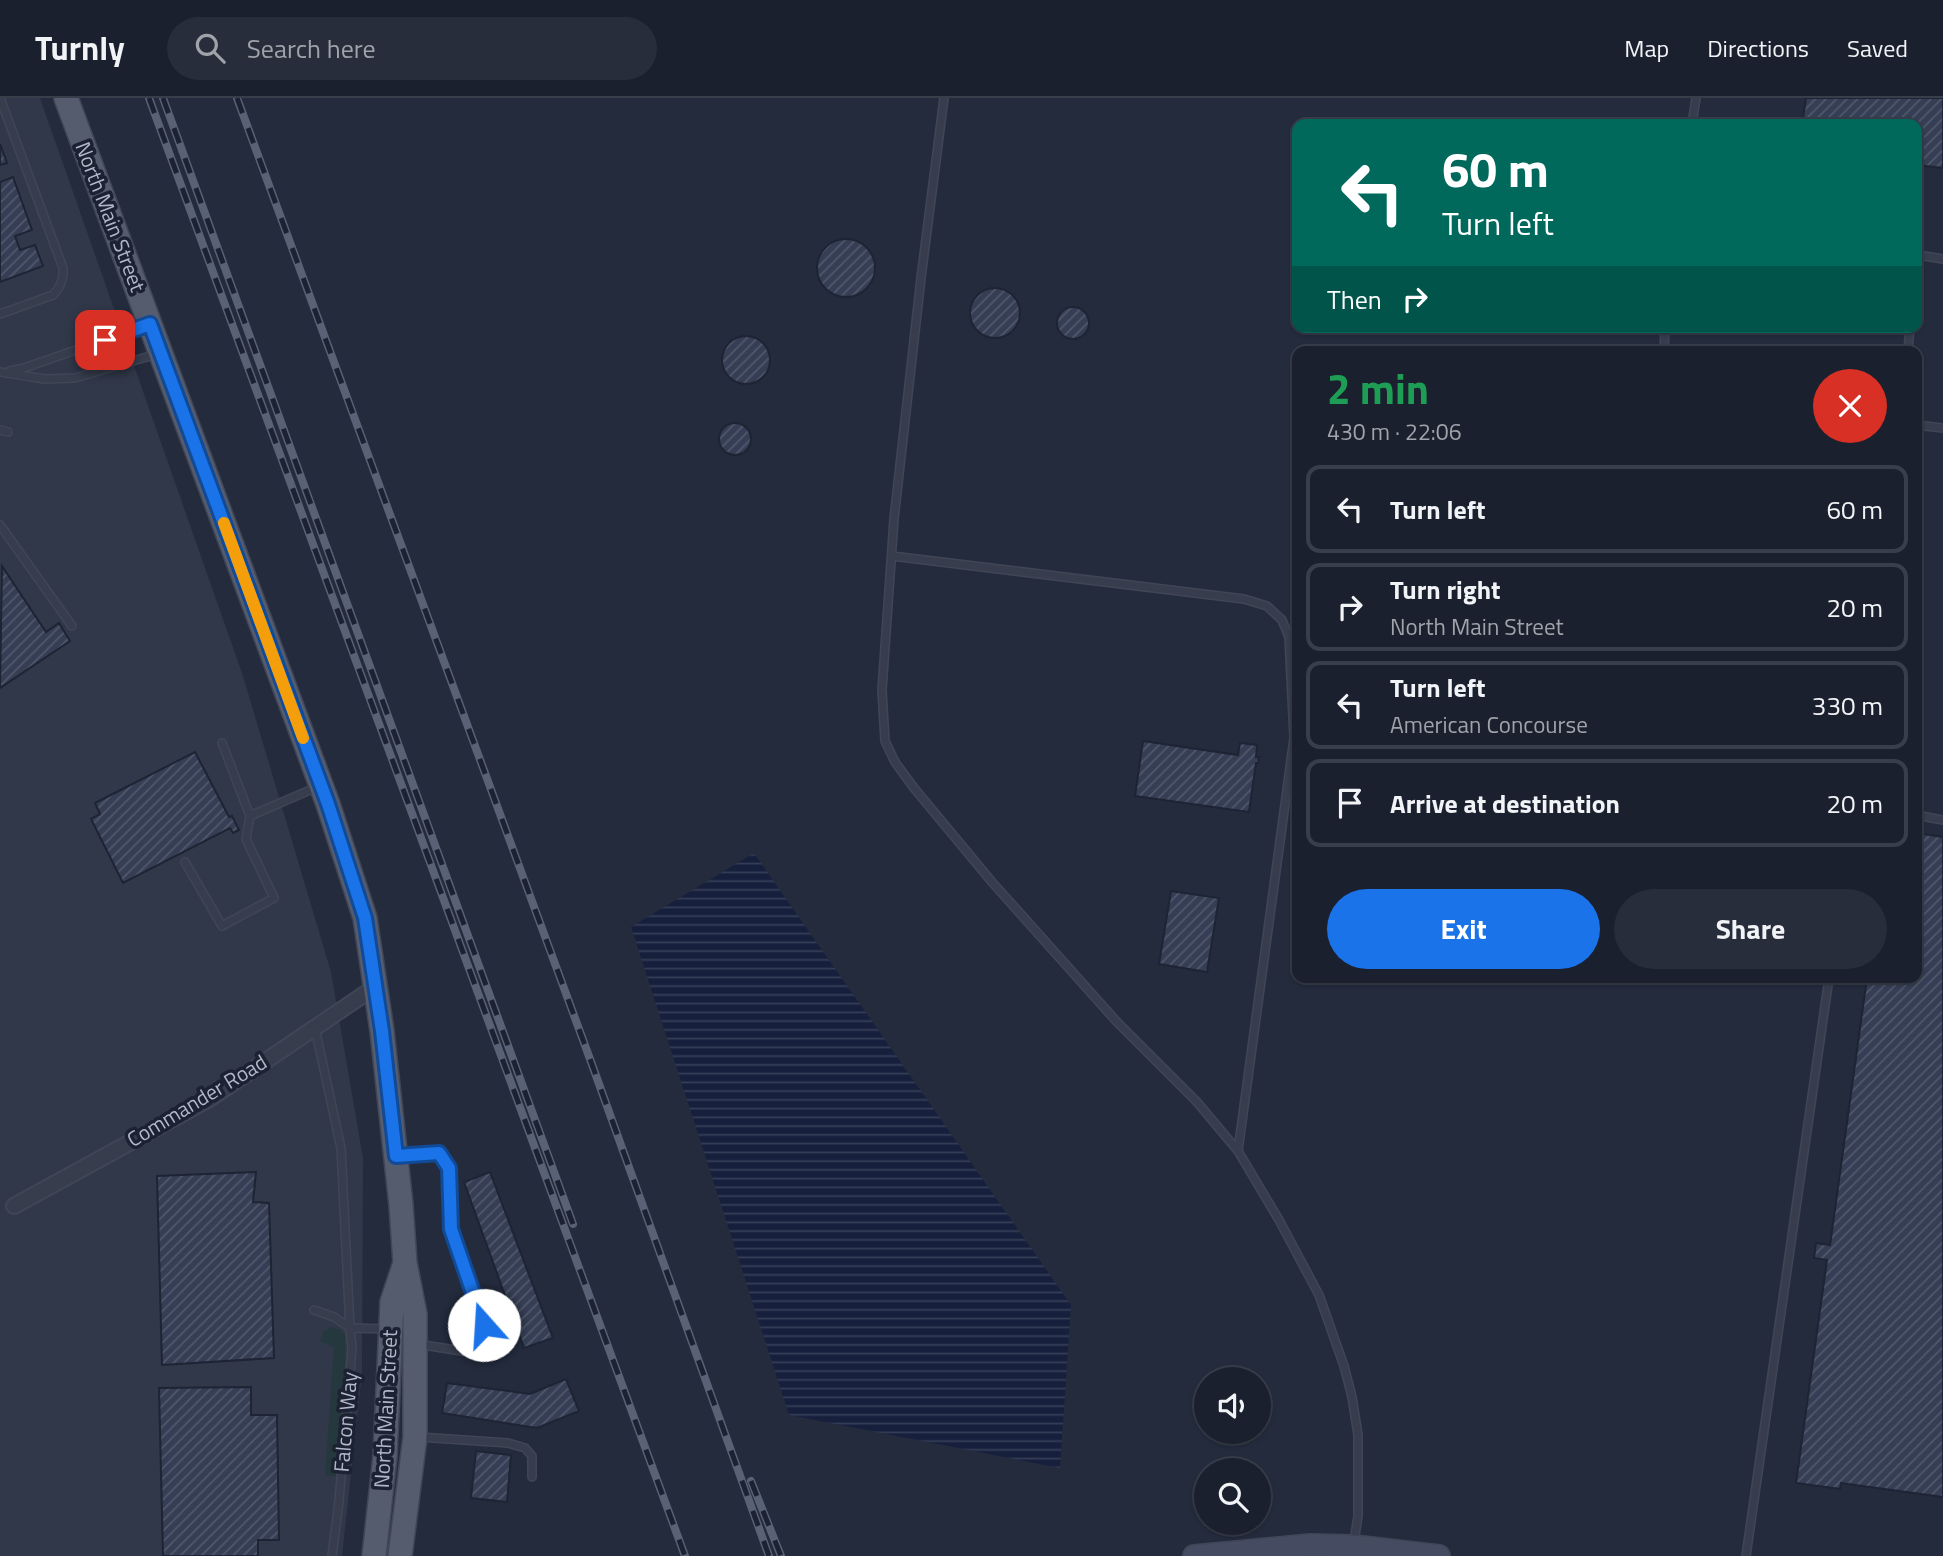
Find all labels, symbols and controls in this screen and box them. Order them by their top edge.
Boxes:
search box [167,17,657,80]
text: Turnly [35,23,125,73]
icon: search [191,29,229,67]
text: Search here [247,29,376,68]
text: Map [1624,30,1669,66]
text: Directions [1707,30,1809,66]
text: Saved [1847,30,1908,66]
text: 60 m [1442,131,1549,206]
street label: North Main Street [68,137,154,297]
icon: left [1327,147,1418,238]
text: Turn left [1442,199,1554,247]
text: Then [1327,280,1382,319]
icon: right [1396,280,1434,318]
pin [75,310,135,370]
icon: arrive [86,321,124,359]
text: 2 min [1327,356,1429,420]
button: close [1813,369,1887,443]
text: 430 m · 22:06 [1327,414,1462,449]
icon: left [1331,490,1369,528]
text: Turn left [1390,490,1485,529]
text: 60 m [1826,490,1883,529]
text: Turn right [1390,570,1501,609]
icon: right [1331,588,1369,626]
text: 20 m [1826,588,1883,627]
text: North Main Street [1390,609,1564,644]
text: Turn left [1390,668,1485,707]
icon: left [1331,686,1369,724]
text: 330 m [1812,686,1883,725]
text: American Concourse [1390,707,1588,742]
icon: arrive [1331,784,1369,822]
text: Arrive at destination [1390,784,1620,823]
text: 20 m [1826,784,1883,823]
button: Exit [1327,889,1600,969]
button: Share [1614,889,1887,969]
street label: Commander Road [120,1046,273,1155]
position arrow [447,1288,521,1362]
street label: North Main Street [365,1328,405,1489]
map controls [1194,1367,1271,1535]
button: sound [1194,1367,1271,1444]
street label: Falcon Way [325,1370,365,1473]
button: search [1194,1458,1271,1535]

